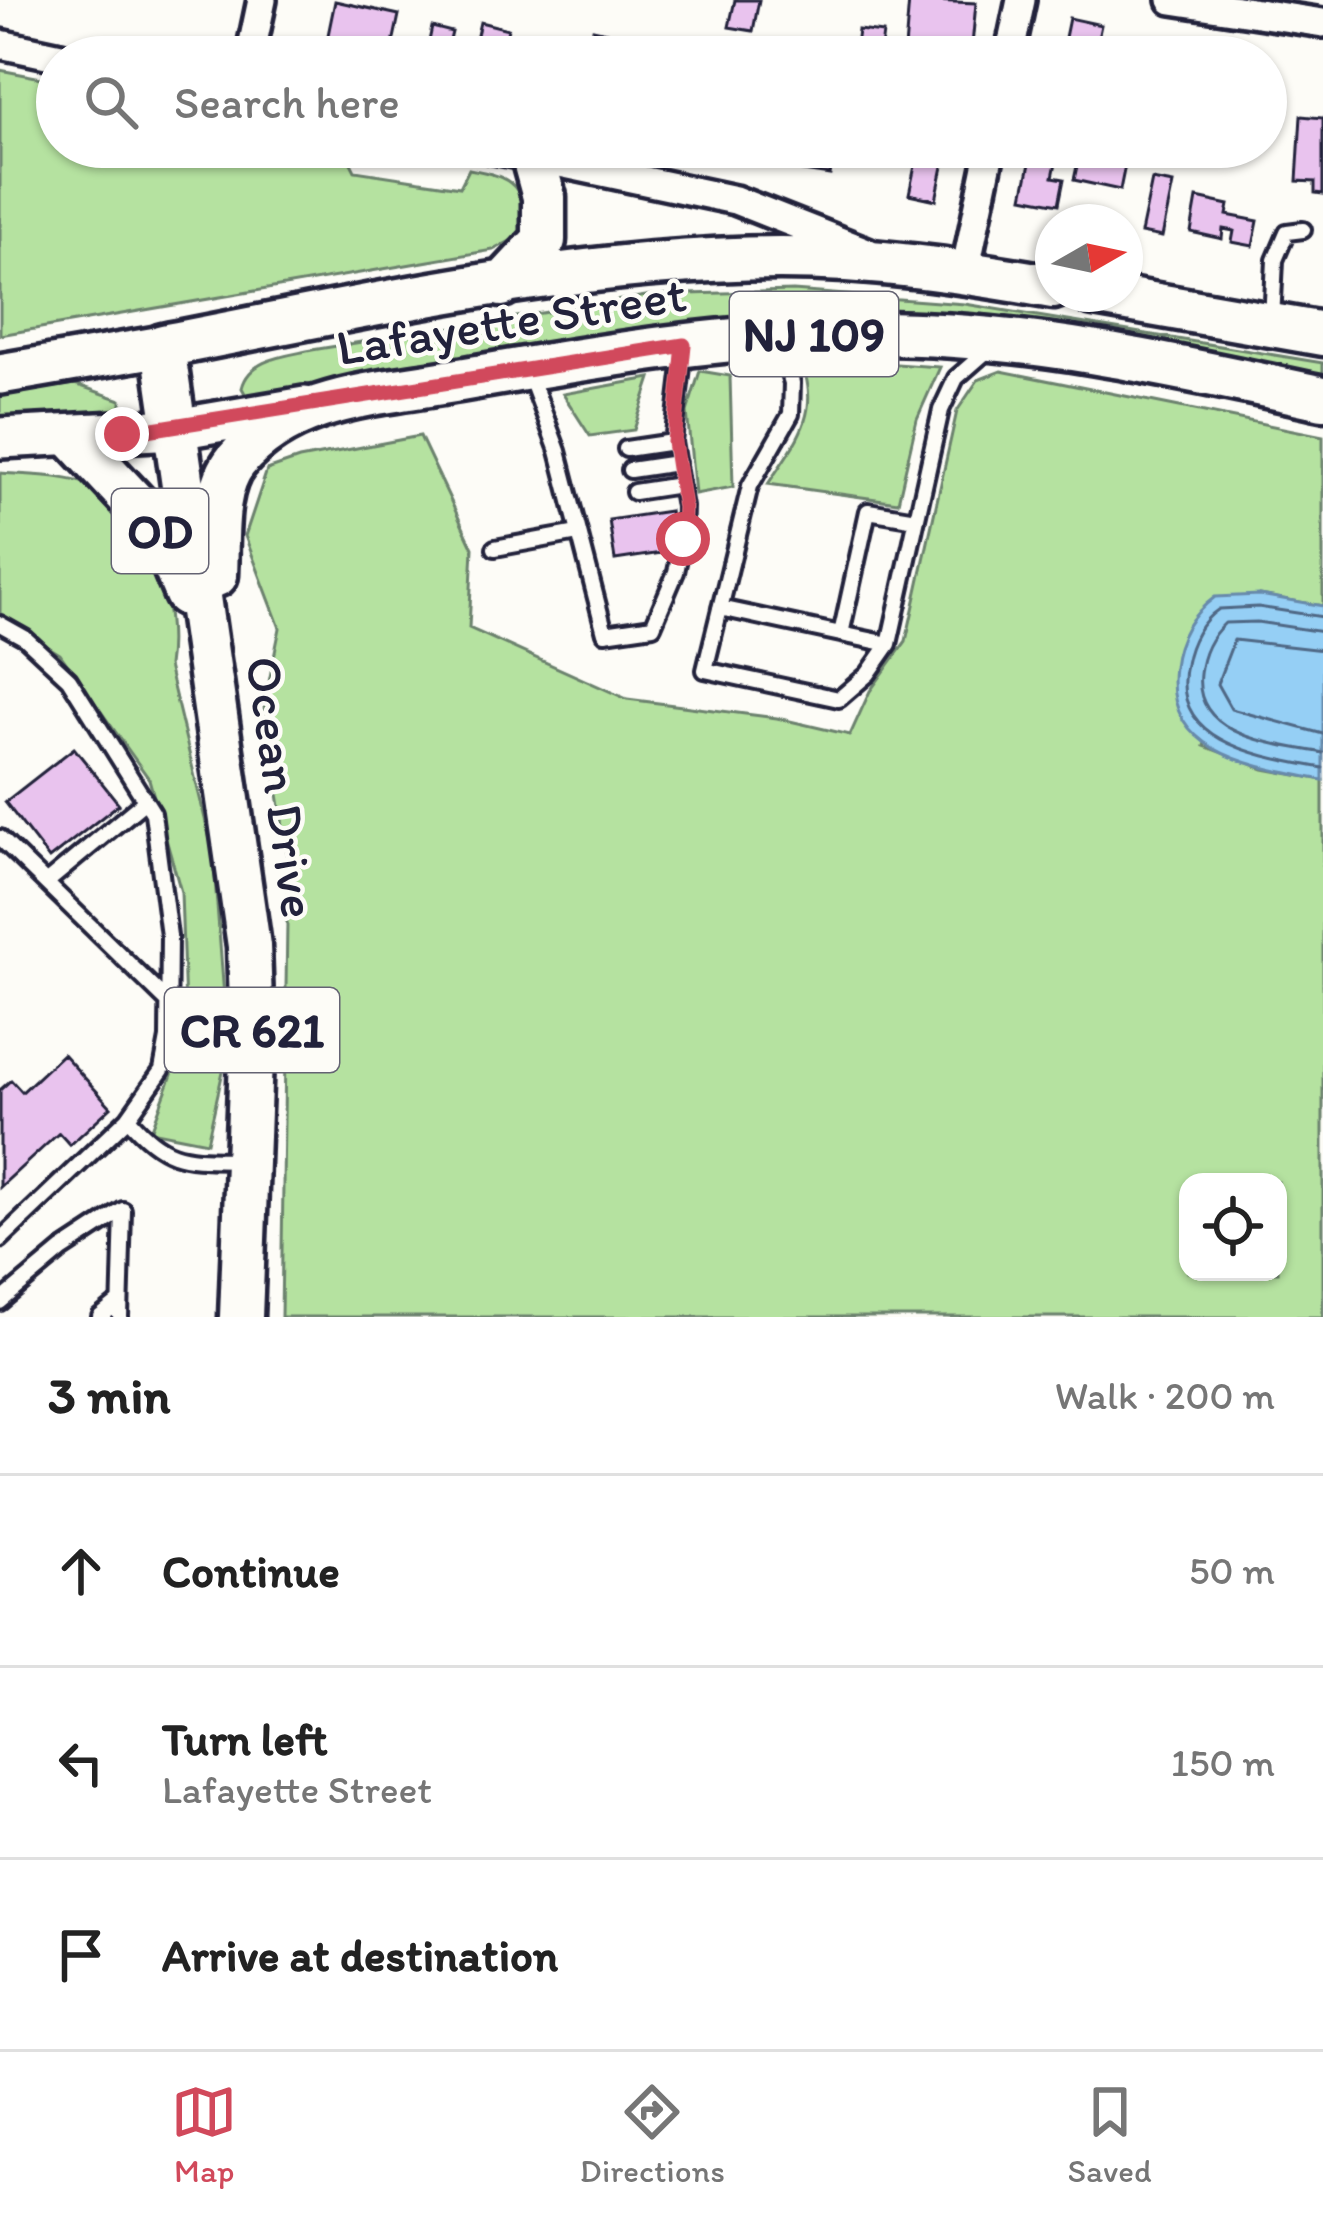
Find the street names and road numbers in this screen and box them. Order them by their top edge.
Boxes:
street label: Lafayette Street [332,263,690,378]
road number: NJ 109 [730,292,898,376]
road number: OD [112,489,208,573]
street label: Ocean Drive [233,652,330,922]
road number: CR 621 [165,988,339,1072]

